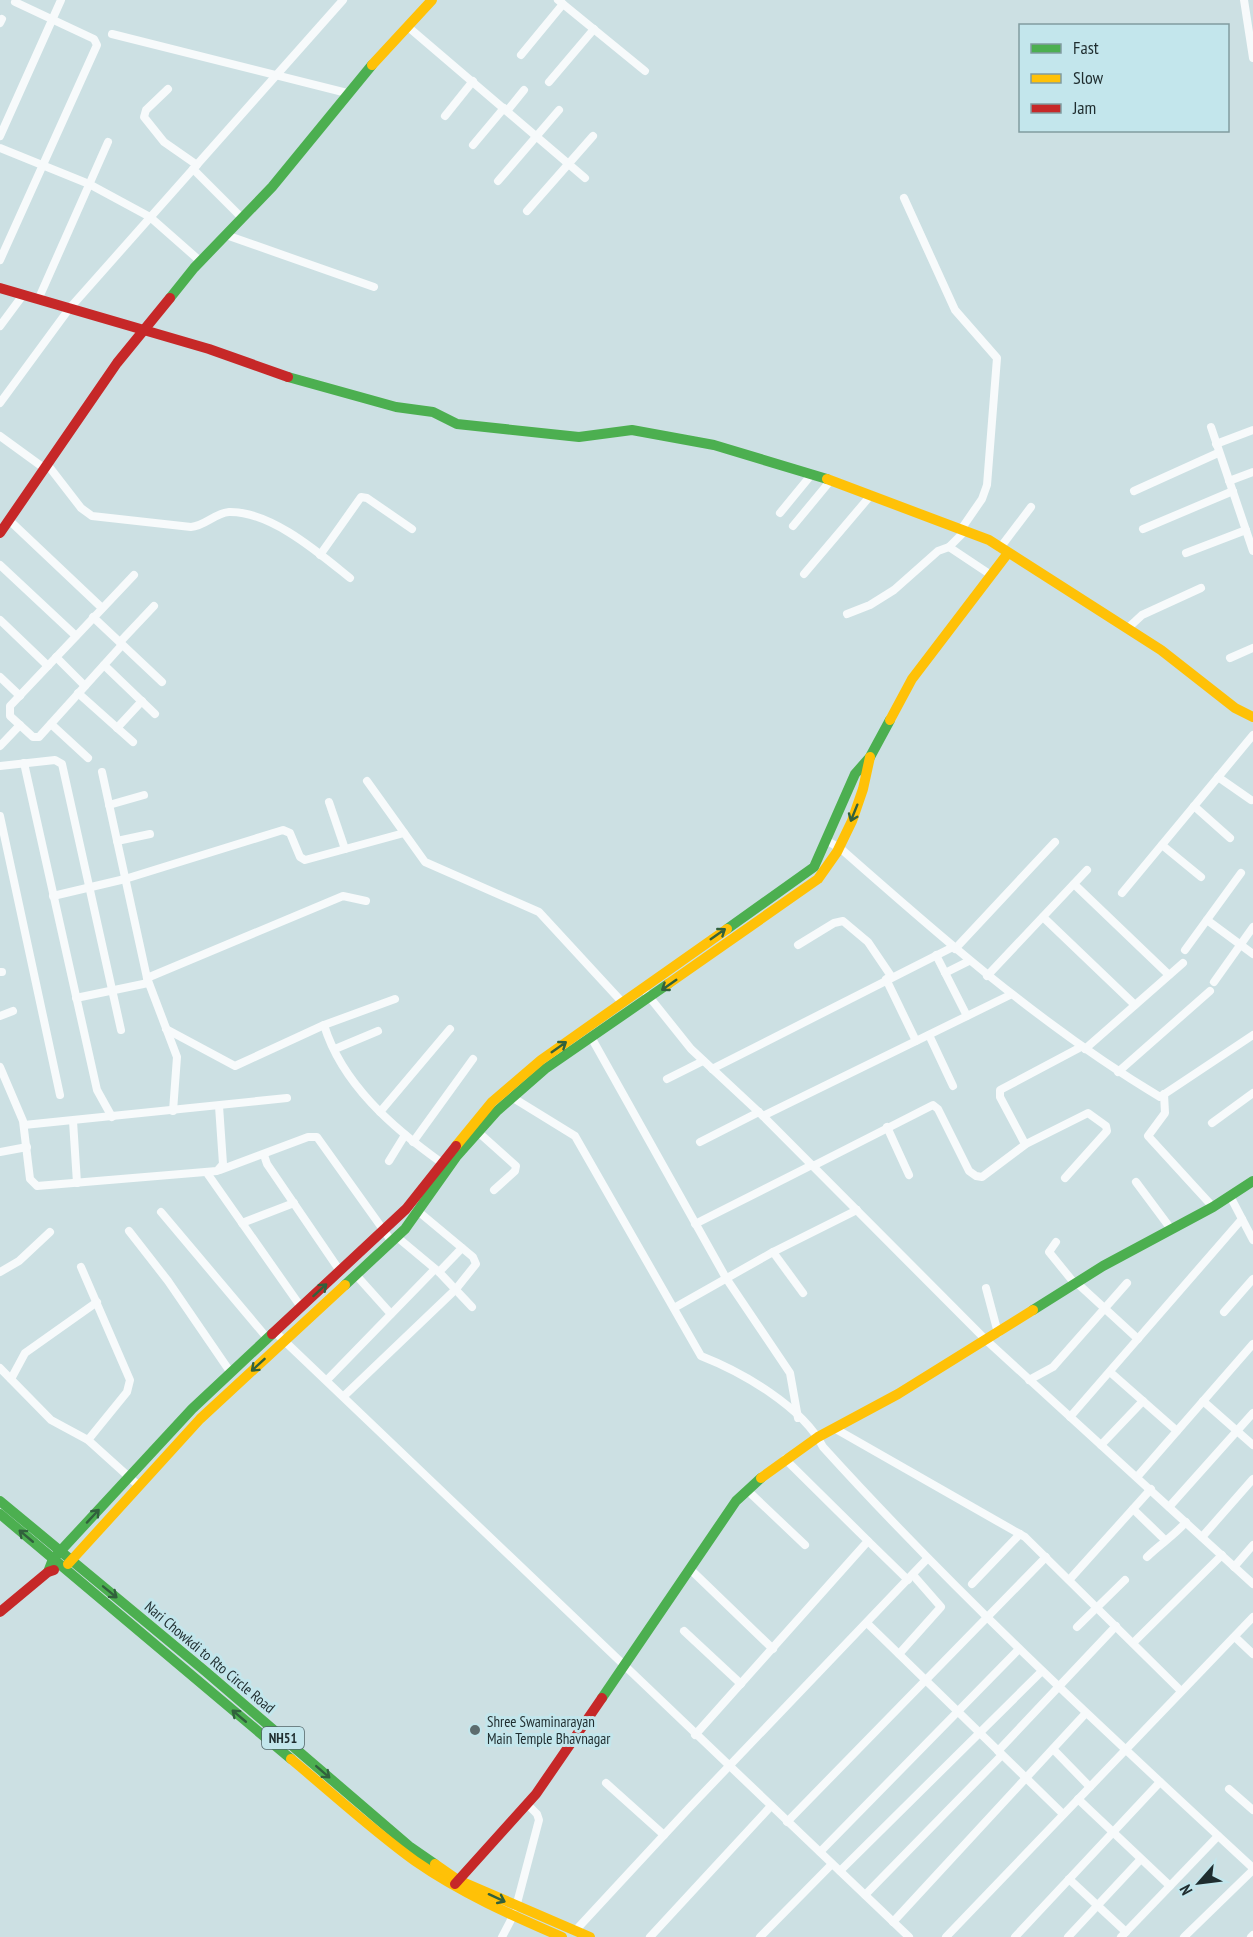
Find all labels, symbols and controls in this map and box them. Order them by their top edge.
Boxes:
legend [1019,24,1229,132]
text: Fast [1073,36,1099,59]
text: Slow [1073,66,1104,89]
text: Jam [1072,96,1096,119]
one-way arrow [848,803,859,822]
one-way arrow [709,928,726,940]
one-way arrow [662,979,678,991]
one-way arrow [551,1041,567,1053]
one-way arrow [312,1283,327,1297]
one-way arrow [250,1358,265,1372]
one-way arrow [86,1509,100,1524]
one-way arrow [19,1529,34,1543]
one-way arrow [101,1586,117,1599]
street label: Nari Chowkdi to Rto Circle Road [141,1597,279,1717]
one-way arrow [232,1709,247,1723]
place label: Shree Swaminarayan Main Temple Bhavnagar [487,1712,611,1748]
marker: Shree Swaminarayan Main Temple Bhavnagar [468,1723,482,1737]
road number: NH51 [262,1727,304,1749]
one-way arrow [315,1765,330,1779]
north arrow [1169,1853,1229,1913]
text: N [1175,1882,1197,1899]
one-way arrow [487,1892,505,1904]

